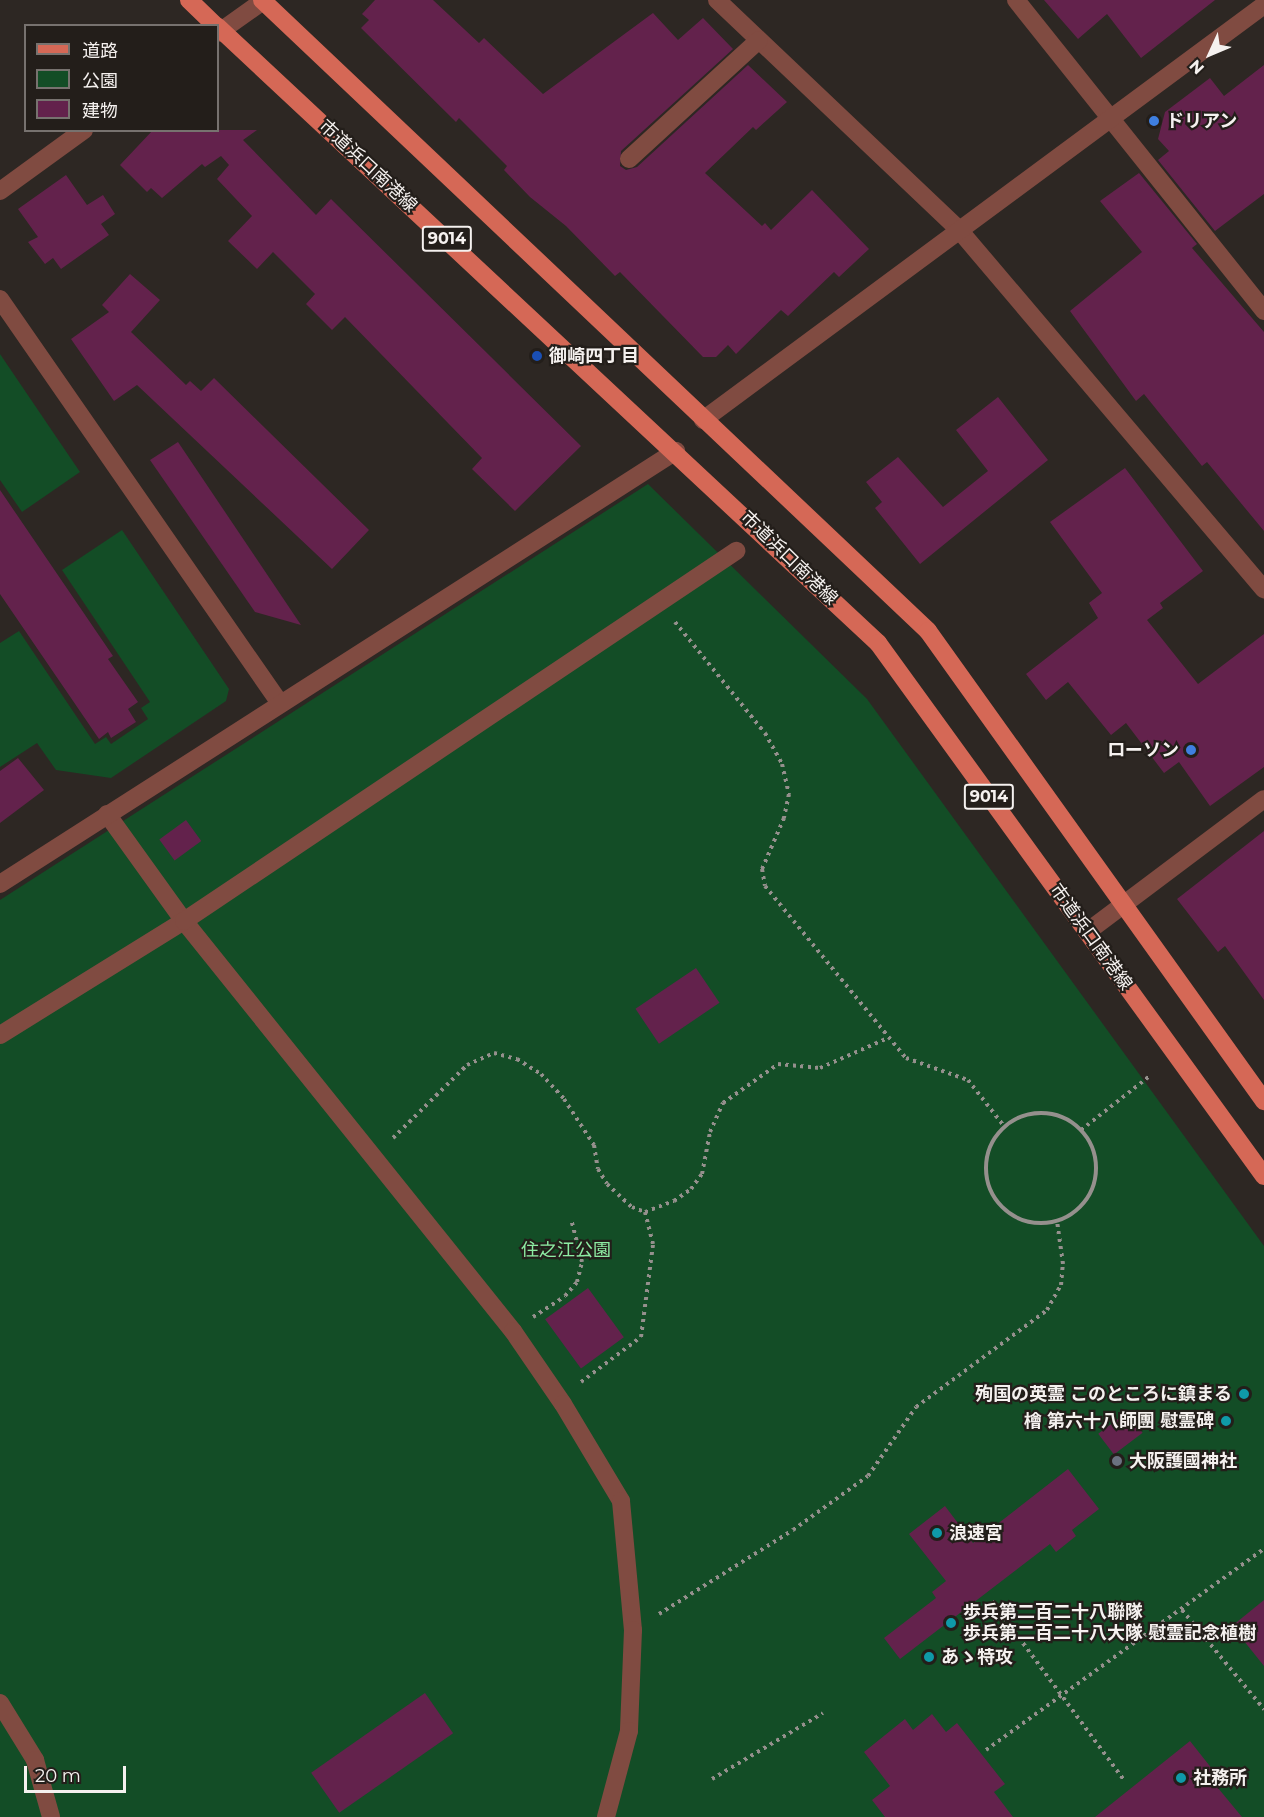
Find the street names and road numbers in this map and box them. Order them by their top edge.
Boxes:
street label: 市道浜口南港線 [315,115,421,217]
road number: 9014 [422,226,472,252]
street label: 市道浜口南港線 [736,506,842,610]
road number: 9014 [964,784,1014,810]
street label: 市道浜口南港線 [1045,880,1137,994]

